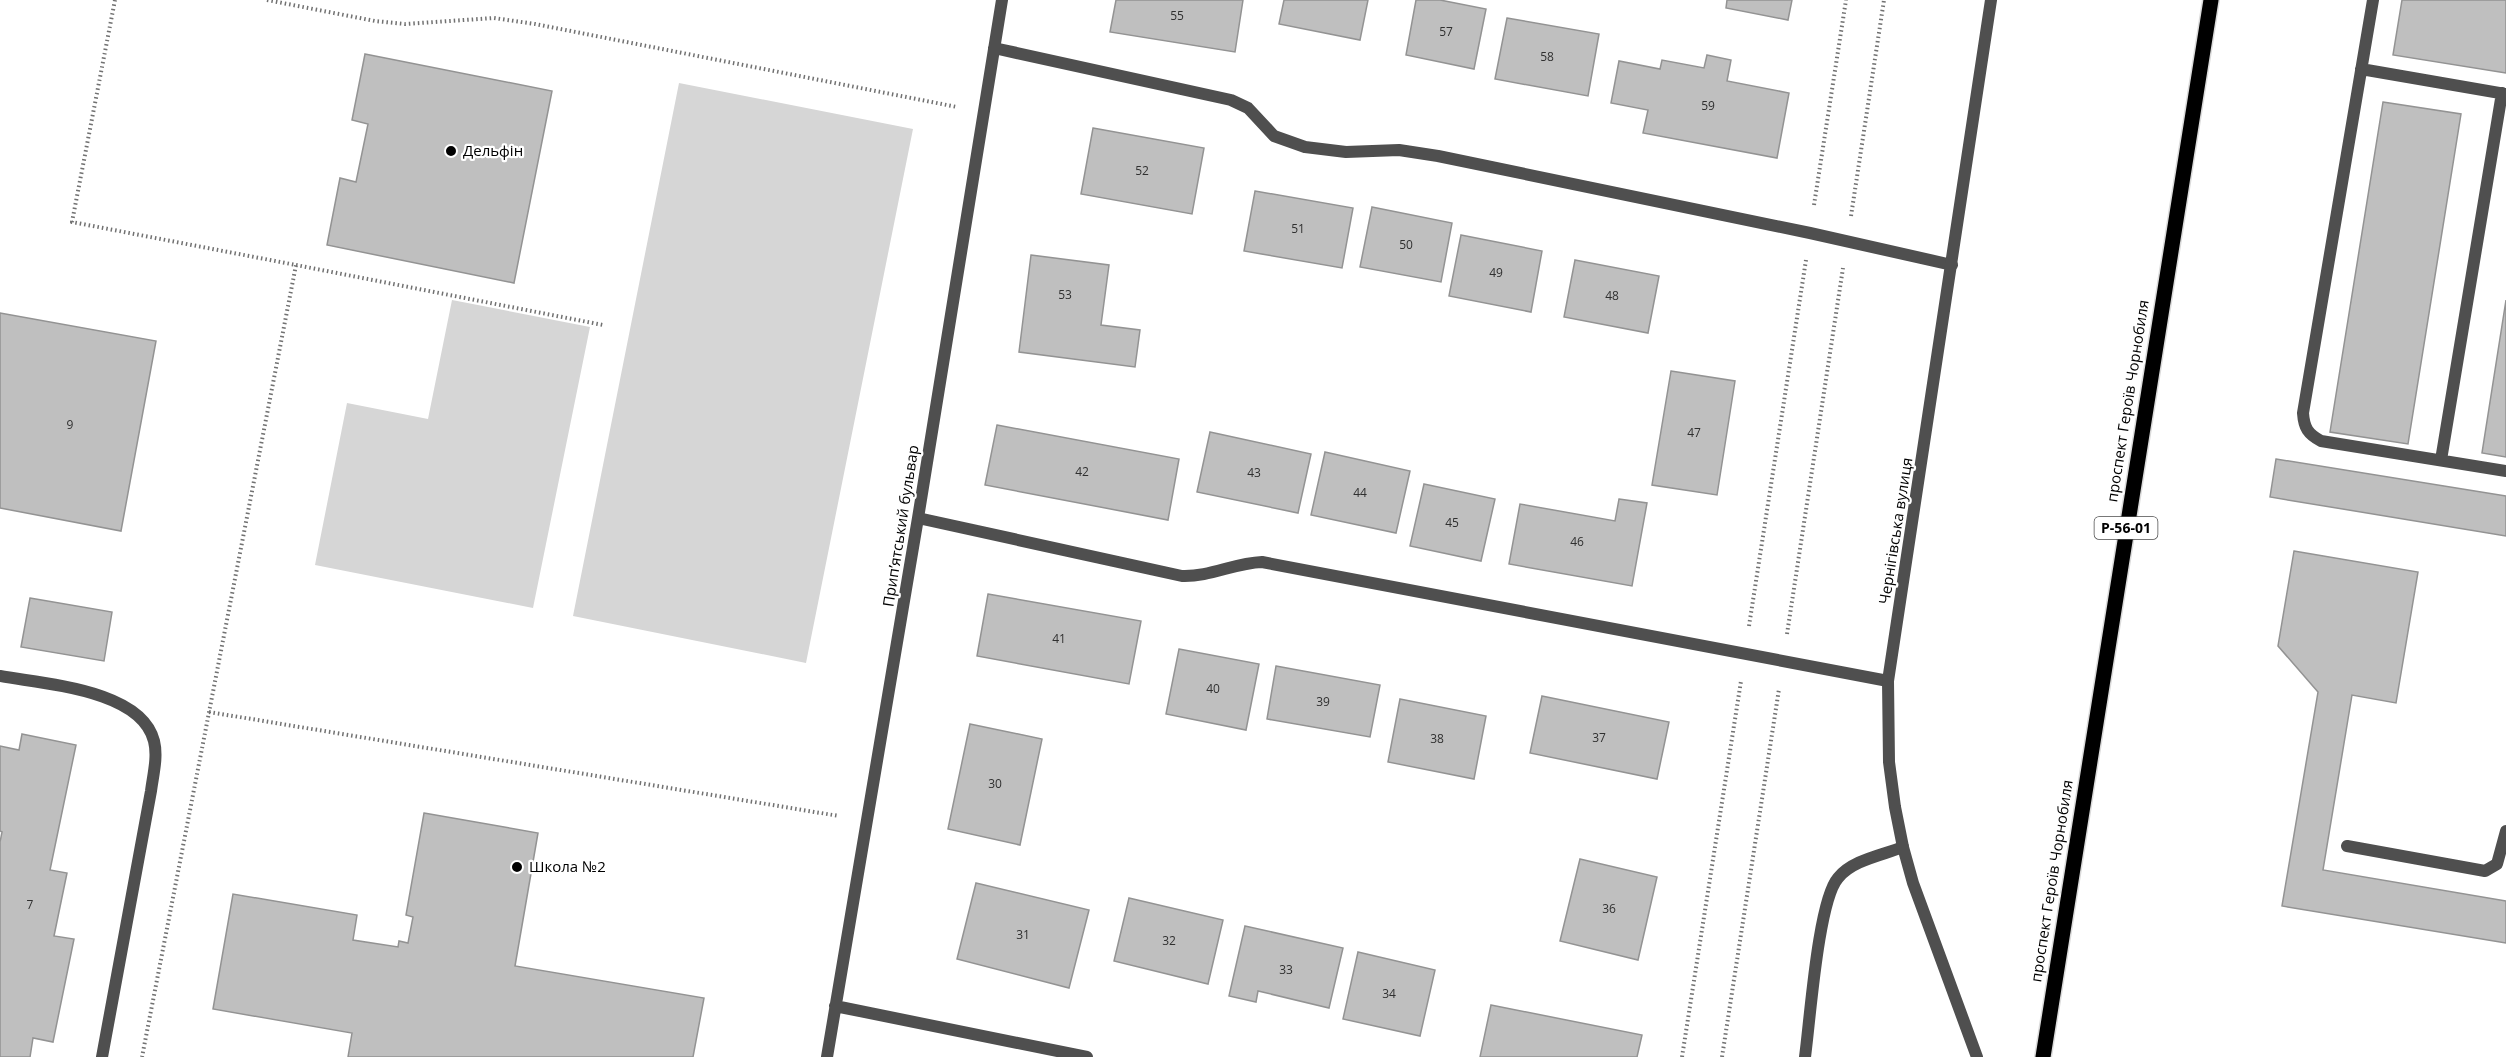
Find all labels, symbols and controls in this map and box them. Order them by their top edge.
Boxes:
house number: 55 [1170,7,1184,24]
house number: 57 [1439,23,1453,40]
house number: 58 [1540,48,1554,65]
house number: 59 [1701,97,1715,114]
place label: Дельфін [463,140,523,160]
marker: Дельфін [444,144,458,158]
house number: 52 [1135,162,1149,179]
house number: 51 [1291,220,1305,237]
house number: 50 [1399,236,1413,253]
house number: 49 [1489,264,1503,281]
house number: 53 [1058,286,1072,303]
house number: 48 [1605,287,1619,304]
street label: проспект Героїв Чорнобиля [2101,298,2153,503]
house number: 9 [67,416,74,433]
house number: 47 [1687,424,1701,441]
street label: Припʼятський бульвар [877,443,923,608]
street label: Чернігівська вулиця [1874,456,1916,606]
house number: 42 [1075,463,1089,480]
house number: 43 [1247,464,1261,481]
house number: 44 [1353,484,1367,501]
house number: 45 [1445,514,1459,531]
road number: Р-56-01 [2094,517,2158,539]
house number: 46 [1570,533,1584,550]
house number: 41 [1052,630,1066,647]
house number: 40 [1206,680,1220,697]
house number: 39 [1316,693,1330,710]
house number: 37 [1592,729,1606,746]
house number: 38 [1430,730,1444,747]
house number: 30 [988,775,1002,792]
street label: проспект Героїв Чорнобиля [2025,778,2077,983]
place label: Школа №2 [529,856,606,876]
marker: Школа №2 [510,860,524,874]
house number: 7 [27,896,34,913]
house number: 36 [1602,900,1616,917]
house number: 31 [1016,926,1030,943]
house number: 32 [1162,932,1176,949]
house number: 33 [1279,961,1293,978]
house number: 34 [1382,985,1396,1002]

